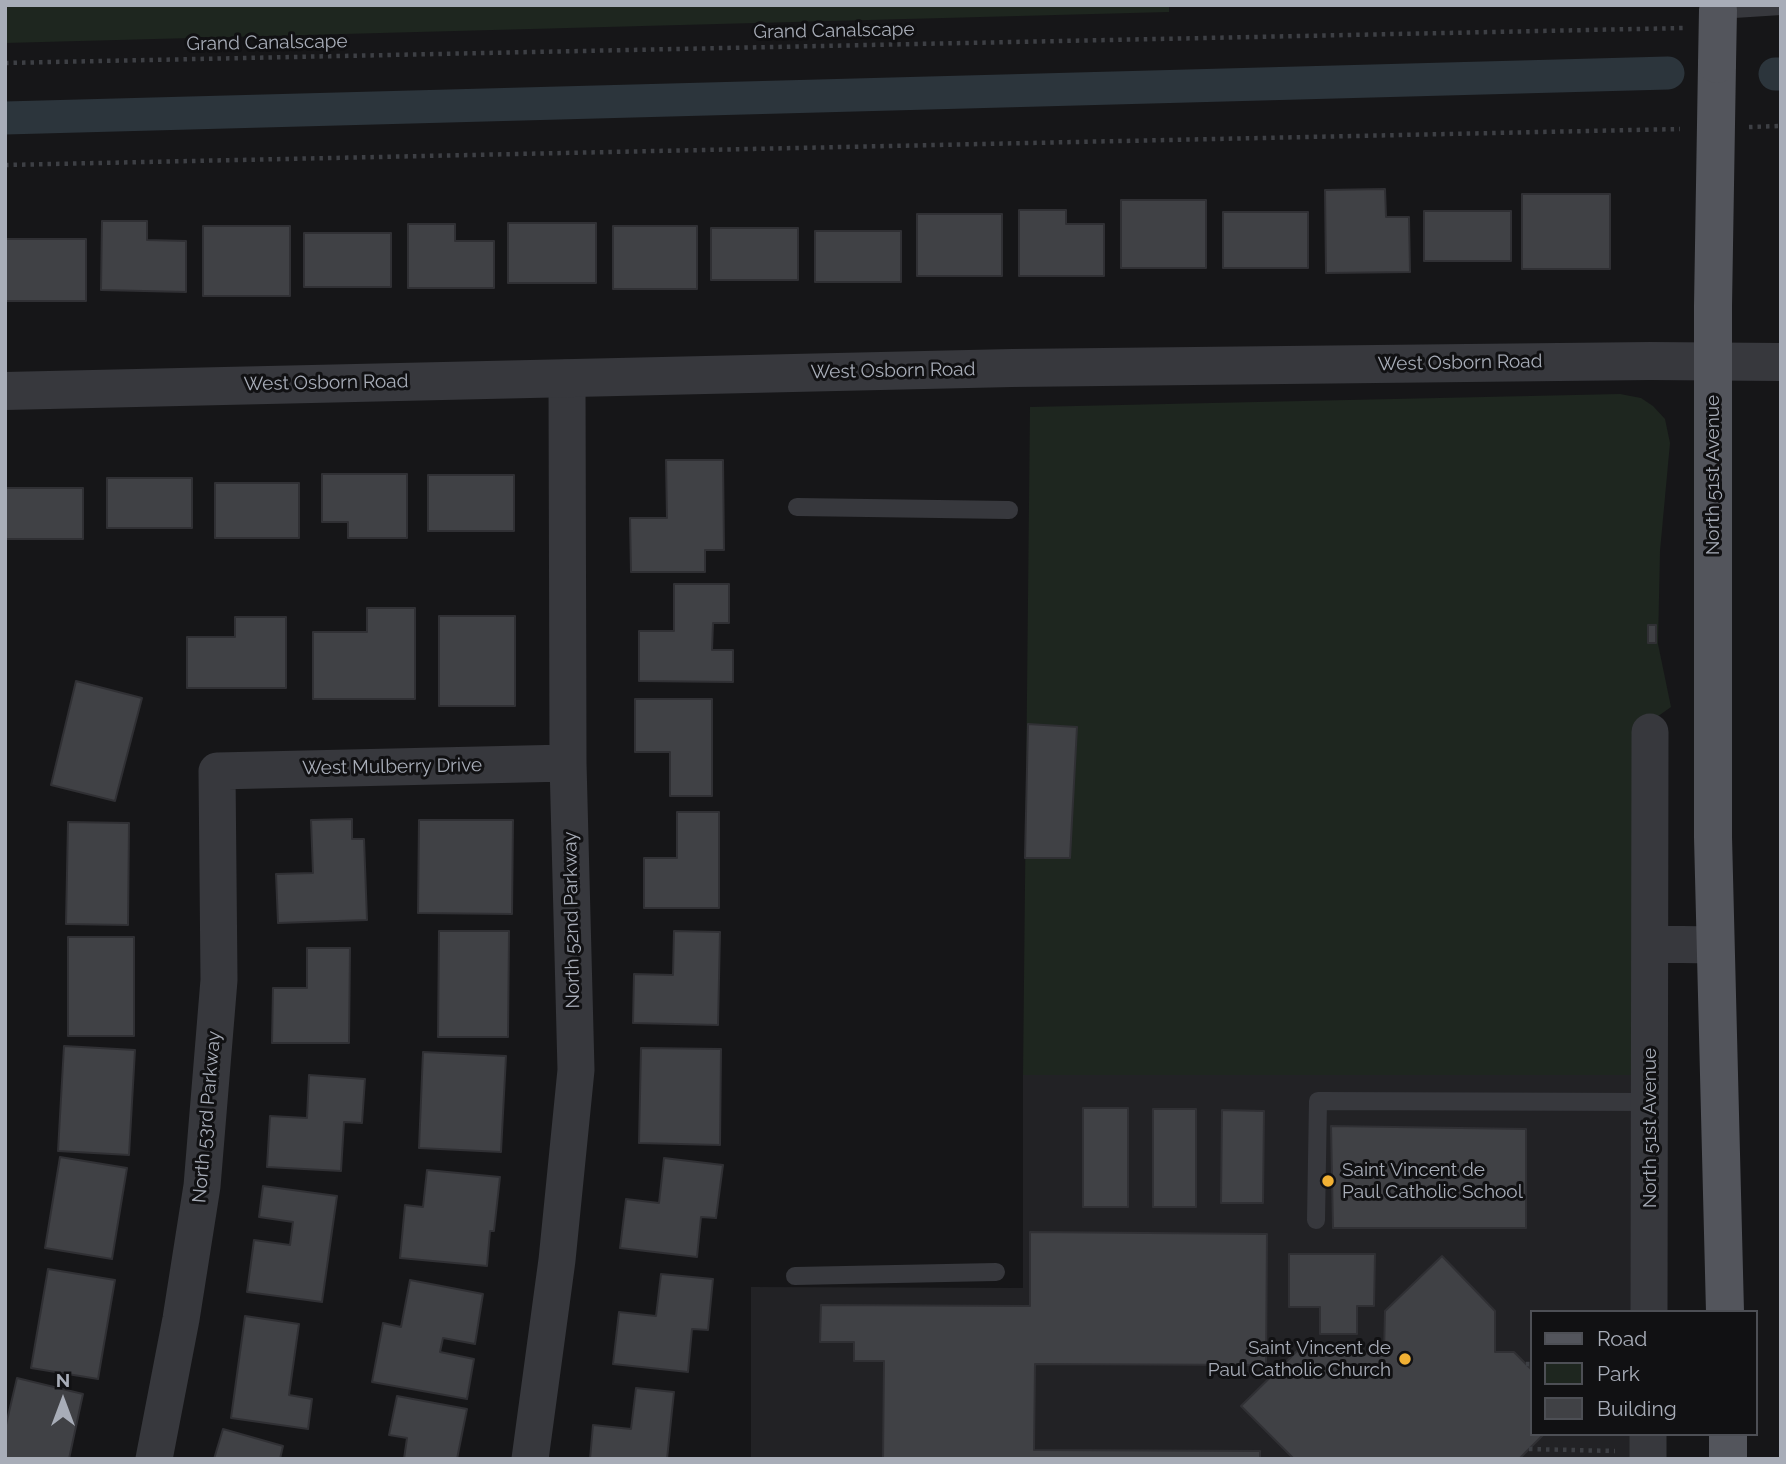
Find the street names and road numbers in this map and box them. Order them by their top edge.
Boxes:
street label: Grand Canalscape [753,18,915,44]
street label: Grand Canalscape [186,30,348,56]
street label: West Osborn Road [1377,350,1543,376]
street label: West Osborn Road [810,358,976,384]
street label: West Osborn Road [243,370,409,396]
street label: North 51st Avenue [1702,395,1724,555]
street label: West Mulberry Drive [302,754,482,780]
street label: North 52nd Parkway [559,831,585,1009]
street label: North 53rd Parkway [188,1030,226,1204]
street label: North 51st Avenue [1639,1048,1661,1208]

